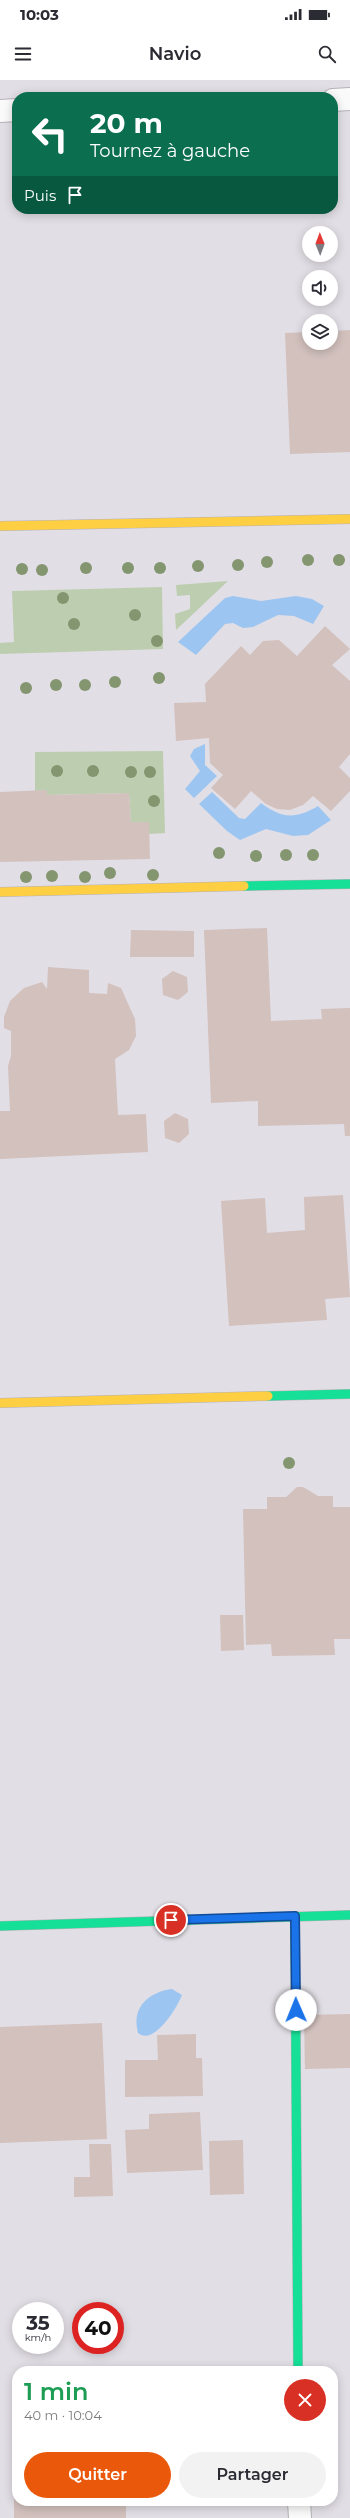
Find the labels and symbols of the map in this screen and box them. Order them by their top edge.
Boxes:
north arrow [302,226,338,262]
pin [154,1903,188,1937]
position arrow [275,1989,317,2031]
speed limit sign: 40 [72,2302,124,2354]

